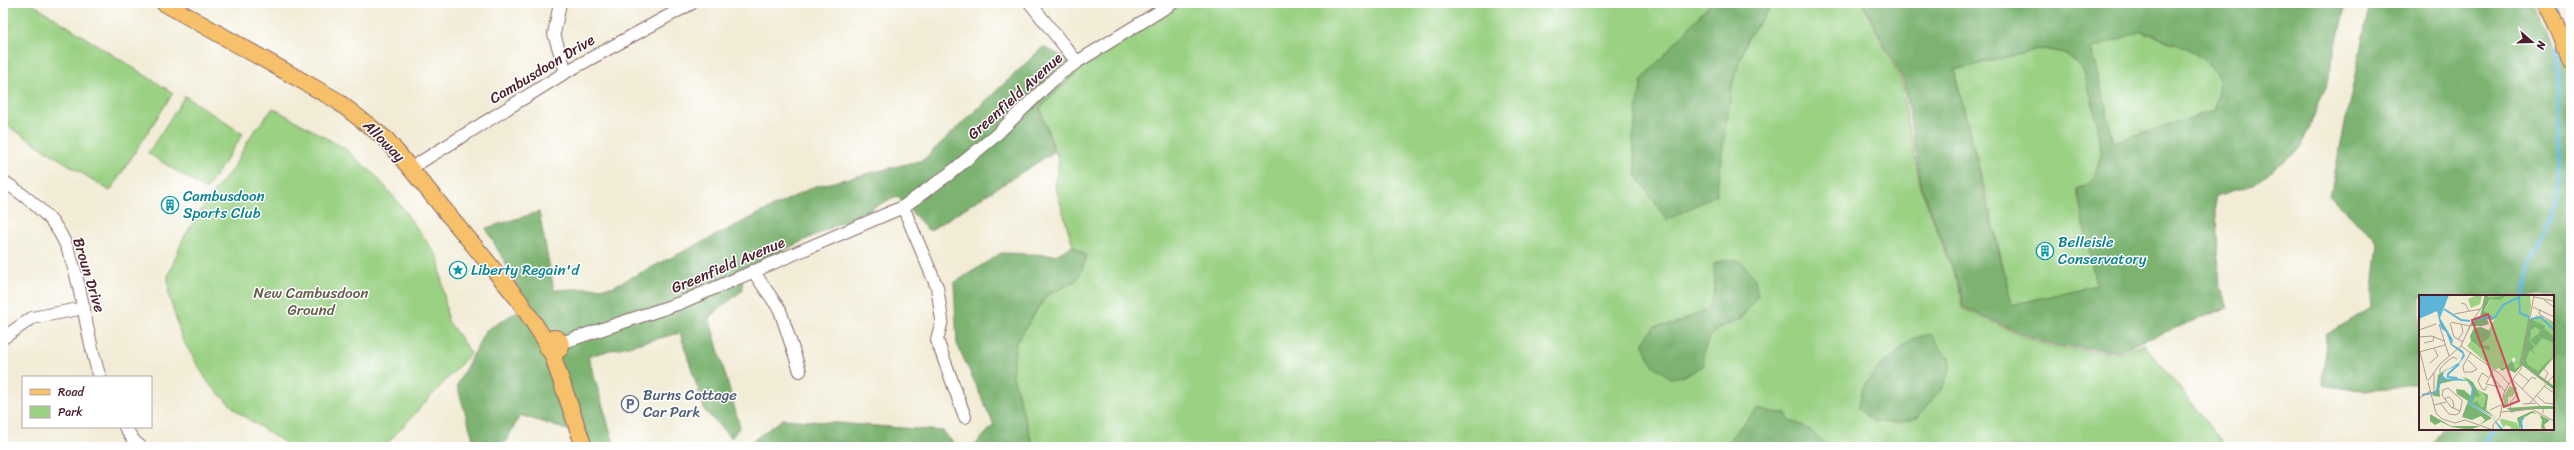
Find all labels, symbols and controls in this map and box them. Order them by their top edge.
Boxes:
north arrow [2512,22,2552,62]
street label: Cambusdoon Drive [484,27,600,111]
text: N [2531,37,2552,52]
street label: Greenfield Avenue [961,46,1069,146]
street label: Alloway [356,113,412,169]
place label: Cambusdoon Sports Club [183,183,265,226]
building icon: Cambusdoon Sports Club [160,195,180,215]
street label: Greenfield Avenue [667,229,789,301]
place label: Belleisle Conservatory [2058,229,2147,272]
street label: Broun Drive [65,234,113,316]
building icon: Belleisle Conservatory [2035,241,2055,261]
place label: Liberty Regain'd [471,257,580,283]
place icon: Liberty Regain'd [448,260,468,280]
park label: New Cambusdoon Ground [253,280,369,323]
inset map [2419,295,2554,430]
legend [22,376,152,428]
text: Road [58,381,85,403]
place label: Burns Cottage Car Park [643,382,737,425]
parking icon: Burns Cottage Car Park [620,394,640,414]
text: Park [58,401,83,423]

